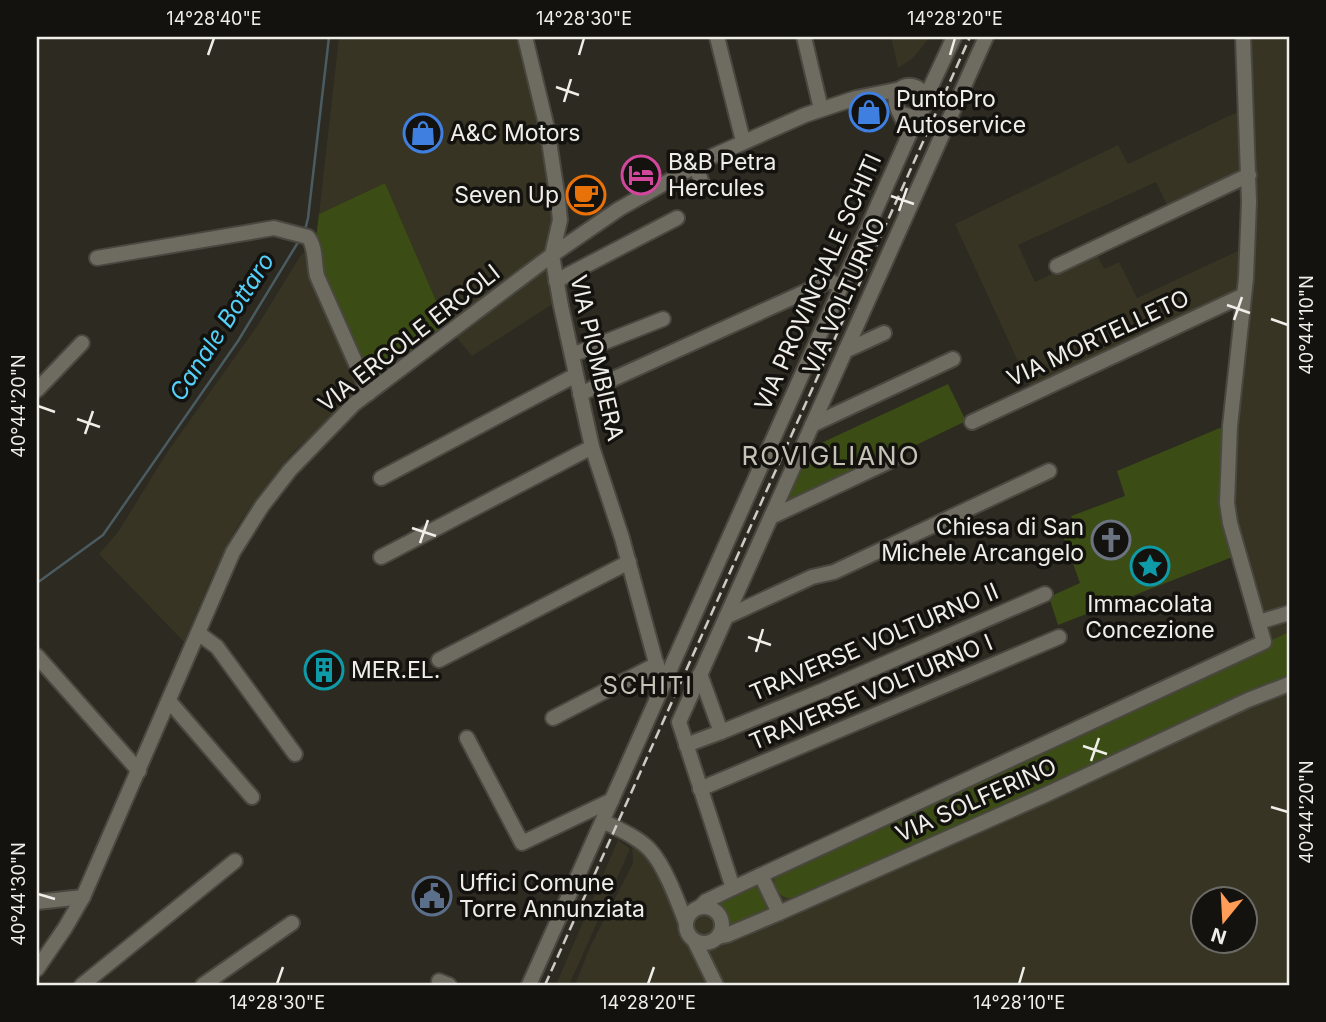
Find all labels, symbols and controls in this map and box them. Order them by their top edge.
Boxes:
text: 14°28'40"E [166,8,262,29]
text: 14°28'30"E [536,8,632,29]
text: 14°28'20"E [907,8,1003,29]
place label: PuntoPro Autoservice [896,85,1026,139]
shop icon: PuntoPro Autoservice [848,91,890,133]
shop icon: A&C Motors [402,112,444,154]
place label: A&C Motors [450,119,580,147]
place label: B&B Petra Hercules [668,148,776,202]
street label: VIA PROVINCIALE SCHITI [749,149,887,415]
hotel icon: B&B Petra Hercules [620,154,662,196]
cafe icon: Seven Up [565,174,607,216]
place label: Seven Up [454,181,559,209]
street label: VIA VOLTURNO [797,213,891,379]
water label: Canale Bottaro [163,247,280,406]
street label: VIA ERCOLE ERCOLI [313,258,505,418]
street label: VIA PIOMBIERA [564,272,630,444]
text: 40°44'10"N [1296,275,1317,375]
street label: VIA MORTELLETO [1002,284,1194,392]
text: 40°44'20"N [8,354,29,458]
district label: ROVIGLIANO [741,440,921,471]
place label: Chiesa di San Michele Arcangelo [881,513,1084,567]
church icon: Chiesa di San Michele Arcangelo [1090,519,1132,561]
place icon: Immacolata Concezione [1129,545,1171,587]
street label: TRAVERSE VOLTURNO II [746,577,1002,707]
place label: Immacolata Concezione [1085,590,1215,644]
street label: TRAVERSE VOLTURNO I [745,628,997,756]
building icon: MER.EL. [303,649,345,691]
place label: MER.EL. [351,656,440,684]
district label: SCHITI [602,671,694,700]
street label: VIA SOLFERINO [891,752,1061,848]
text: 40°44'20"N [1296,760,1317,864]
text: 40°44'30"N [8,842,29,946]
place label: Uffici Comune Torre Annunziata [459,869,645,923]
public building icon: Uffici Comune Torre Annunziata [411,875,453,917]
north arrow [1190,886,1260,956]
text: N [1208,923,1229,949]
text: 14°28'30"E [229,992,325,1013]
text: 14°28'20"E [600,992,696,1013]
text: 14°28'10"E [973,992,1065,1013]

